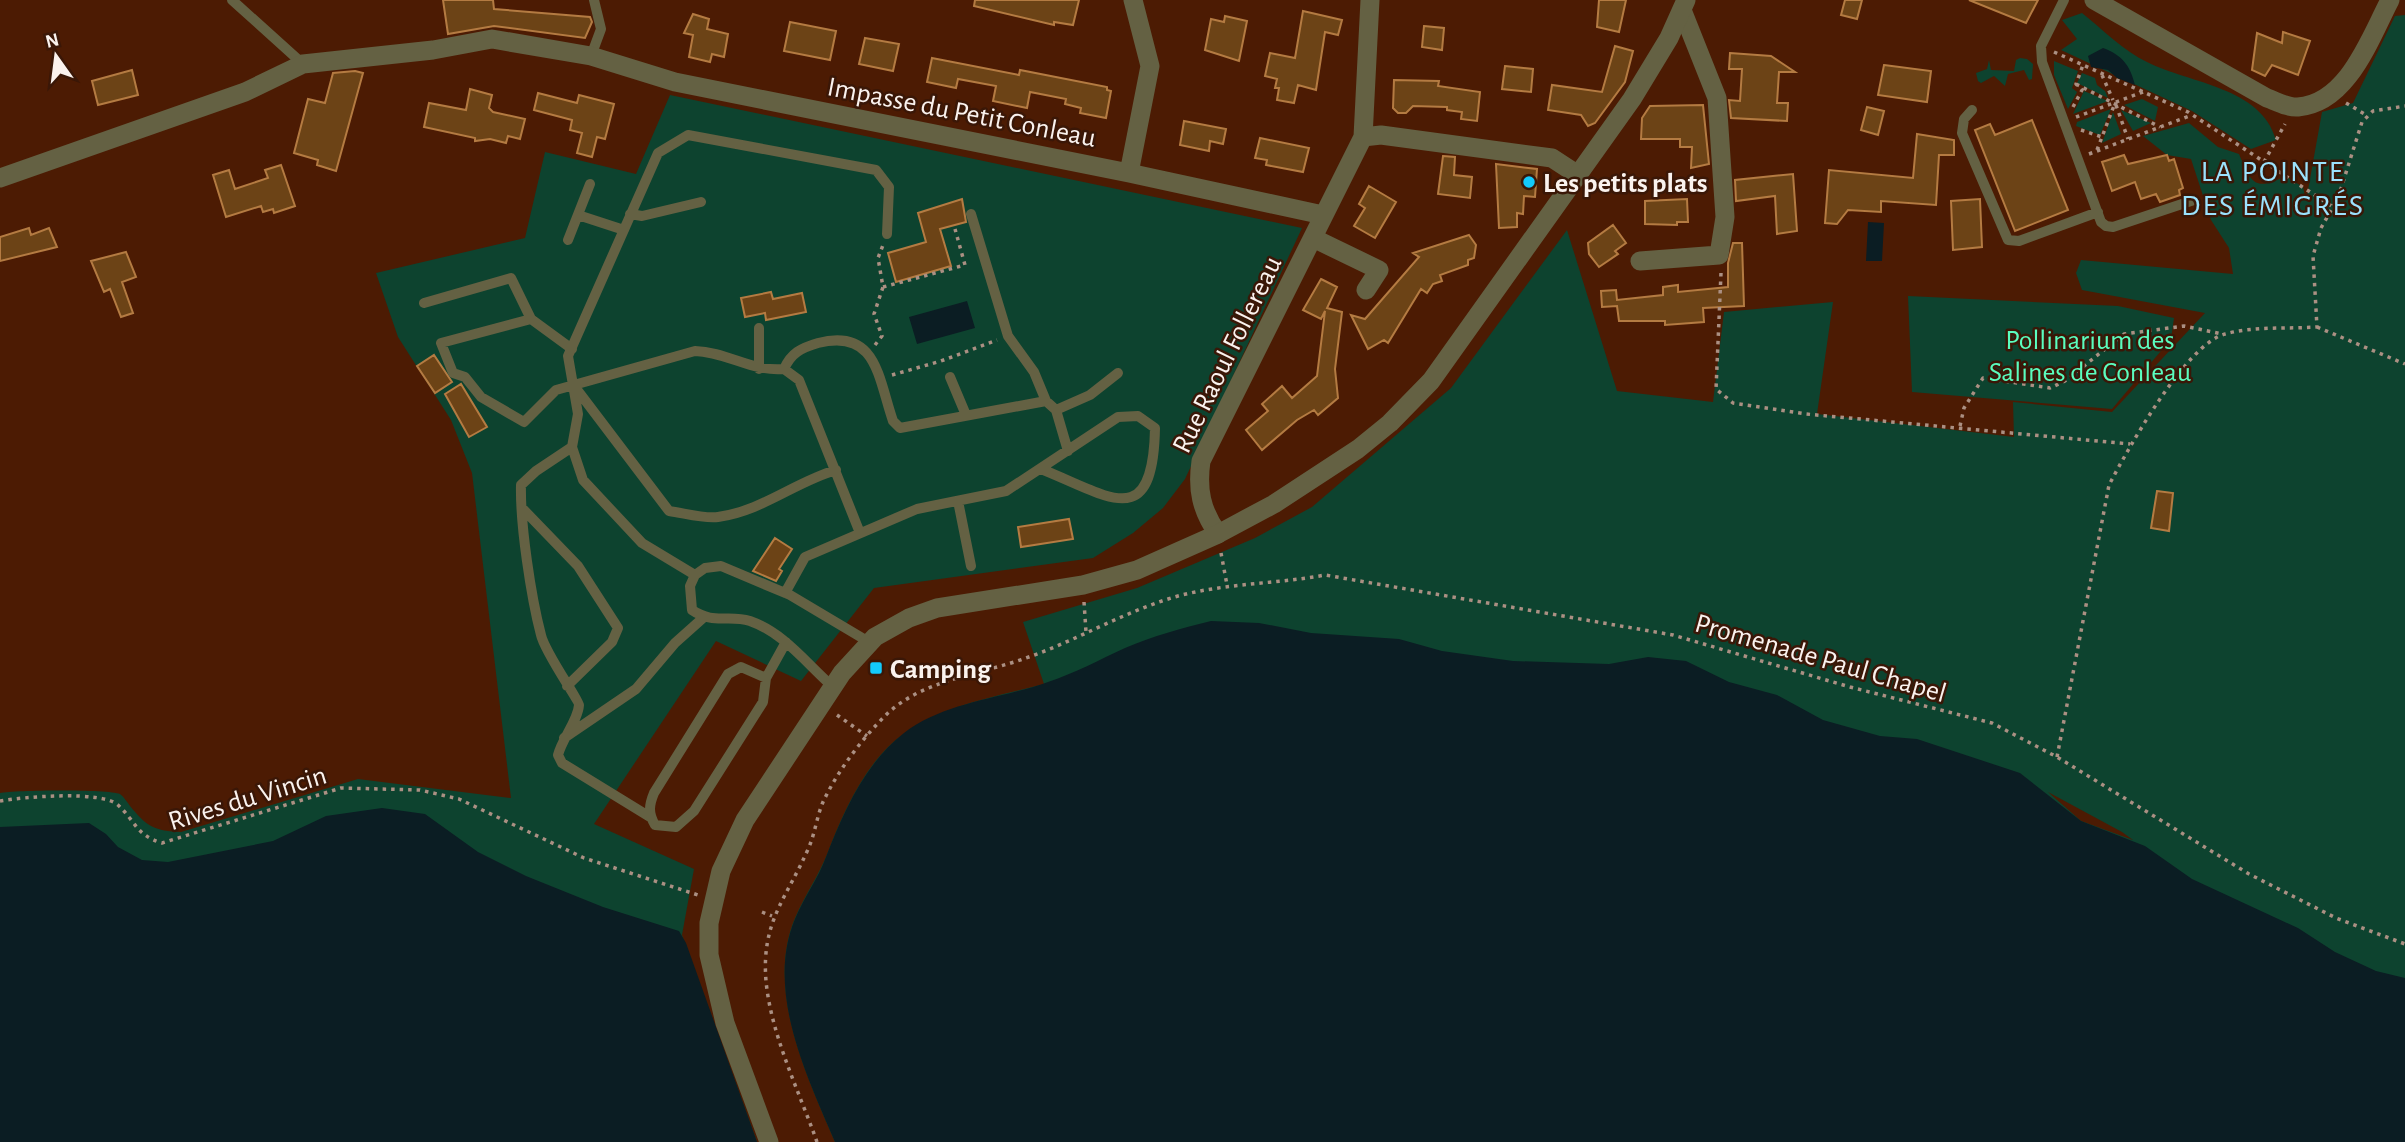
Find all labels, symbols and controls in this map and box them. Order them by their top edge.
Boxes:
north arrow [21,21,91,91]
text: N [44,30,61,52]
street label: Impasse du Petit Conleau [825,73,1098,153]
district label: LA POINTE DES ÉMIGRÉS [2181,157,2365,221]
place label: Les petits plats [1543,170,1708,198]
marker: Les petits plats [1521,174,1537,190]
street label: Rue Raoul Follereau [1168,252,1288,458]
park label: Pollinarium des Salines de Conleau [1989,327,2191,387]
street label: Promenade Paul Chapel [1692,610,1949,708]
place label: Camping [890,656,992,684]
marker: Camping [868,660,884,676]
street label: Rives du Vincin [165,762,330,836]

